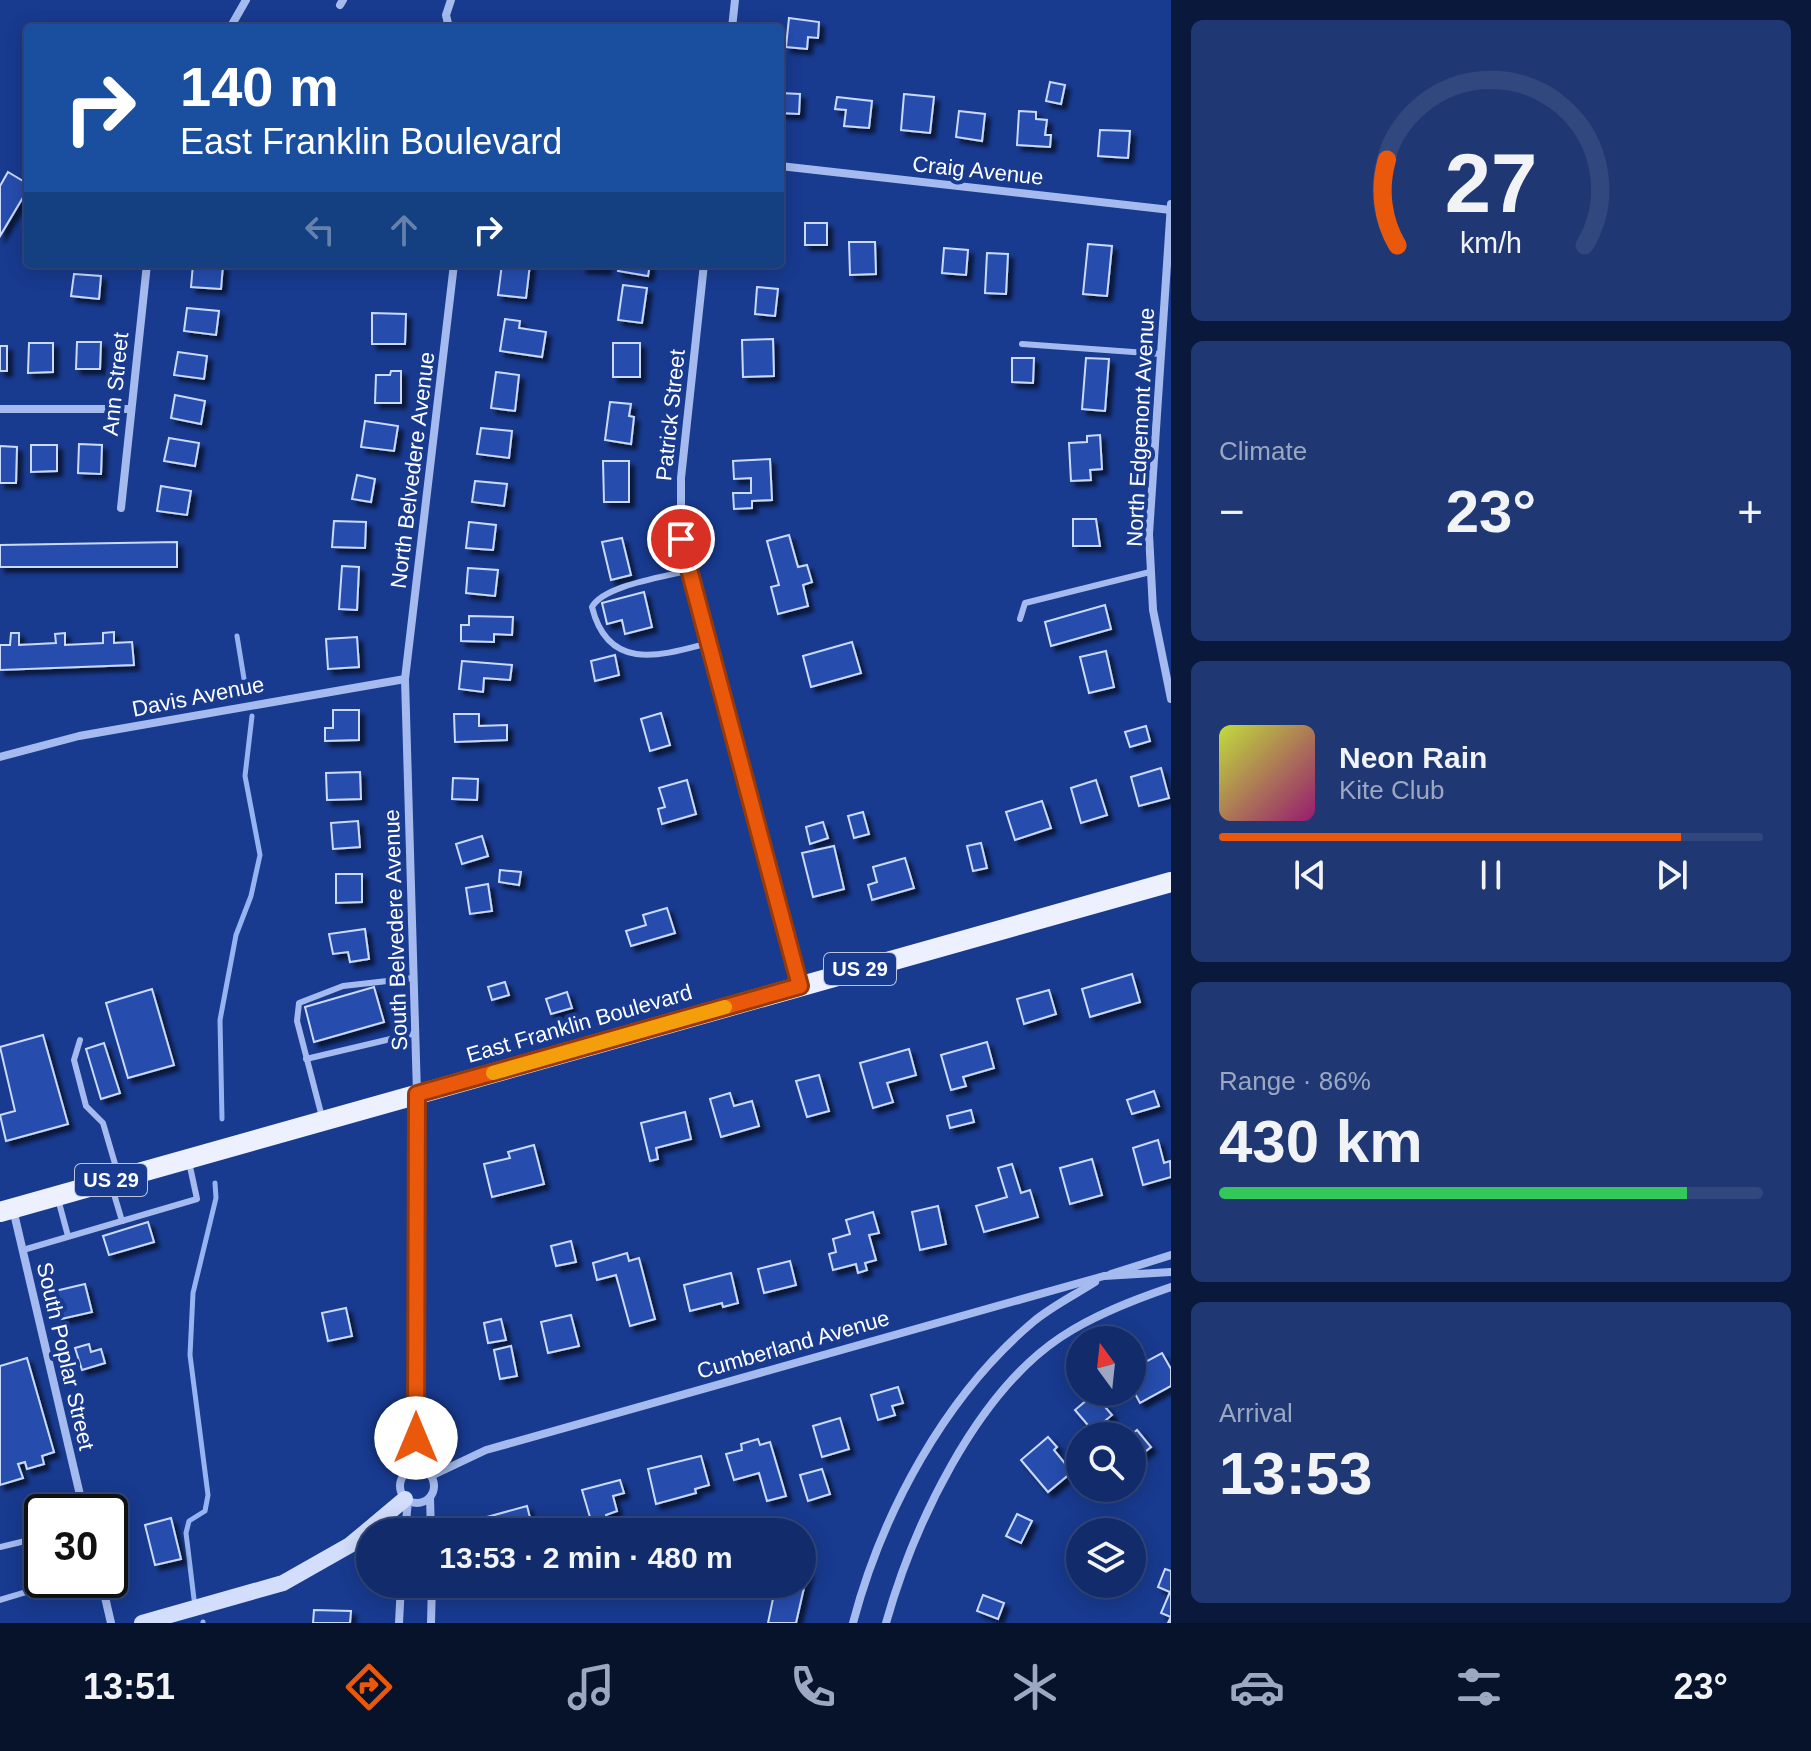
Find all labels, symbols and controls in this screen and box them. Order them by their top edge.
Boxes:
text: 140 m [180,55,339,118]
icon: right [48,56,152,160]
text: East Franklin Boulevard [180,121,562,162]
text: 27 [1445,137,1537,230]
street label: Craig Avenue [911,151,1045,190]
icon: left [298,208,342,252]
icon: ahead [382,208,426,252]
icon: right [466,208,510,252]
text: km/h [1460,227,1522,259]
street label: North Edgemont Avenue [1122,307,1159,547]
street label: Ann Street [98,331,133,437]
street label: Patrick Street [651,348,690,482]
street label: North Belvedere Avenue [386,350,439,590]
text: Climate [1219,436,1307,466]
text: 23° [1446,478,1536,545]
text: − [1219,487,1245,536]
text: + [1737,487,1763,536]
pin [647,505,715,573]
icon: arrive [659,517,703,561]
street label: Davis Avenue [130,671,266,722]
text: Neon Rain [1339,741,1487,774]
text: Kite Club [1339,775,1445,805]
street label: South Belvedere Avenue [379,809,412,1051]
icon: previous [1288,853,1332,897]
icon: pause [1469,853,1513,897]
icon: next [1650,853,1694,897]
road number: US 29 [824,953,896,985]
street label: East Franklin Boulevard [463,979,695,1068]
text: Range · 86% [1219,1066,1371,1096]
text: 430 km [1219,1108,1423,1175]
road number: US 29 [75,1164,147,1196]
street label: South Poplar Street [32,1260,99,1452]
street label: Cumberland Avenue [694,1305,892,1384]
north arrow [1066,1326,1146,1406]
map controls [1066,1326,1146,1598]
position arrow [374,1396,458,1480]
text: Arrival [1219,1398,1293,1428]
button: search [1066,1422,1146,1502]
text: 13:53 [1219,1440,1372,1507]
speed limit sign: 30 [24,1494,128,1598]
button: layers [1066,1518,1146,1598]
text: 13:53 · 2 min · 480 m [439,1541,733,1574]
icon: directions [341,1659,397,1715]
icon: music [563,1659,619,1715]
icon: phone [785,1659,841,1715]
icon: climate [1007,1659,1063,1715]
icon: car [1229,1659,1285,1715]
icon: filters [1451,1659,1507,1715]
text: 13:51 [83,1666,175,1707]
text: 23° [1673,1666,1728,1707]

